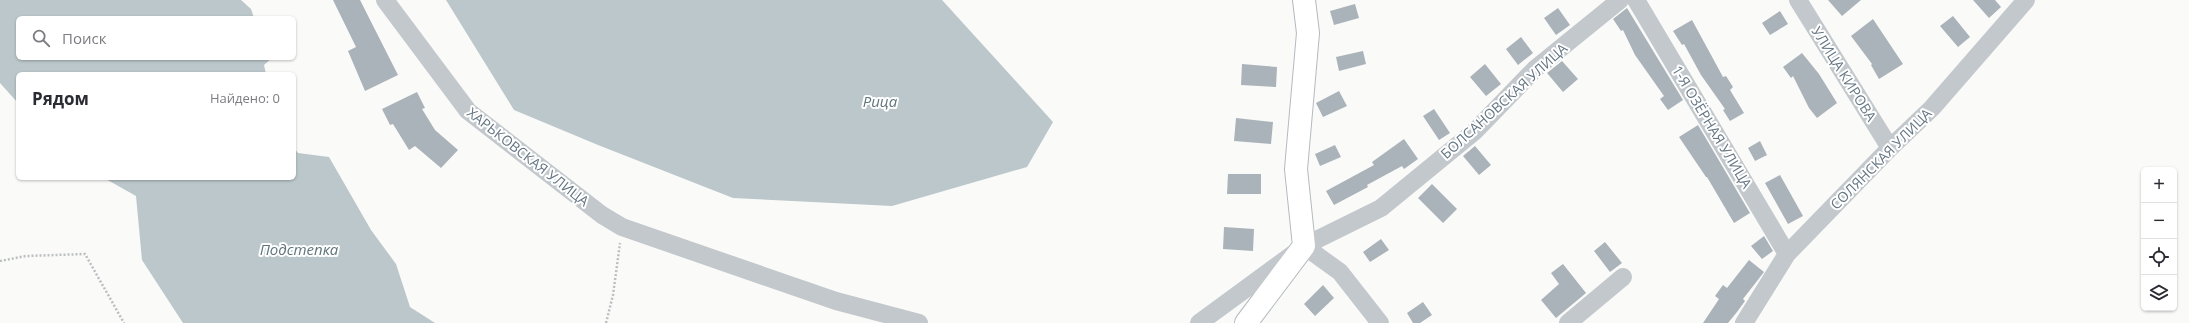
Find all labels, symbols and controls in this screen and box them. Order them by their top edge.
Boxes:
search box [16,16,296,60]
street label: УЛИЦА КИРОВА [1808,23,1881,125]
icon: search [30,27,52,49]
text: Поиск [62,28,106,48]
street label: БОЛСАНОВСКАЯ УЛИЦА [1436,39,1571,163]
street label: 1-Я ОЗЁРНАЯ УЛИЦА [1668,62,1757,192]
text: Рядом [32,87,89,110]
text: Найдено: 0 [210,89,280,107]
water label: Рица [863,91,898,111]
street label: ХАРЬКОВСКАЯ УЛИЦА [463,103,593,210]
street label: СОЛЯНСКАЯ УЛИЦА [1826,104,1935,213]
map controls [2141,167,2177,311]
button: + [2141,167,2177,203]
button: − [2141,203,2177,239]
water label: Подстепка [260,239,339,259]
button: locate [2141,239,2177,275]
button: layers [2141,275,2177,311]

